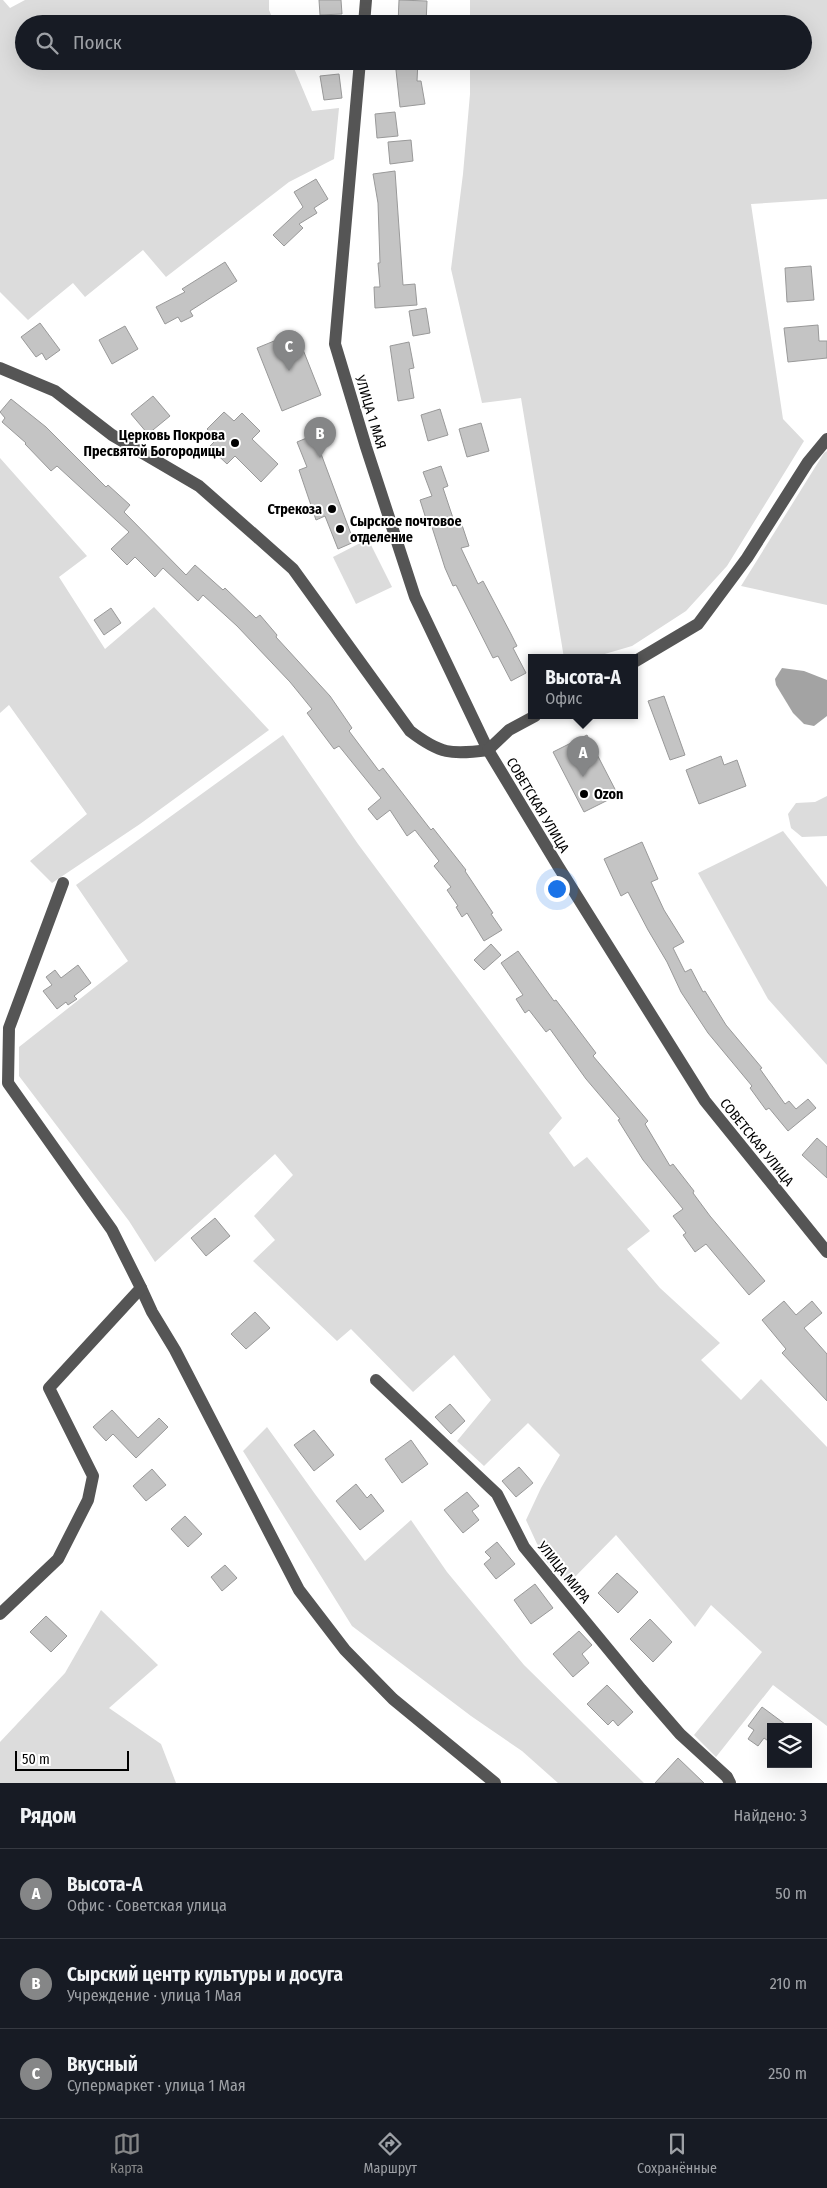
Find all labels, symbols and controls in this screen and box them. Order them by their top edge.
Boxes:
search box [15,15,812,70]
icon: search [33,29,61,57]
text: Поиск [73,31,122,54]
pin: C [273,330,305,371]
street label: УЛИЦА 1 МАЯ [351,372,390,451]
pin: B [304,417,336,458]
place label: Церковь Покрова Пресвятой Богородицы [84,427,225,460]
marker: Церковь Покрова Пресвятой Богородицы [229,437,241,449]
place label: Стрекоза [267,501,322,518]
marker: Стрекоза [326,503,338,515]
place label: Сырское почтовое отделение [350,513,462,546]
marker: Сырское почтовое отделение [334,523,346,535]
popup [528,654,638,719]
text: Высота-А [545,666,621,689]
text: Офис [545,689,582,708]
pin: A [567,736,599,777]
street label: СОВЕТСКАЯ УЛИЦА [503,755,573,856]
place label: Ozon [594,786,623,803]
marker: Ozon [578,788,590,800]
your location [544,876,570,902]
street label: СОВЕТСКАЯ УЛИЦА [716,1095,798,1190]
street label: УЛИЦА МИРА [533,1537,594,1607]
map controls [767,1723,812,1768]
button: layers [767,1723,812,1768]
scale bar [15,1748,129,1771]
text: 50 m [22,1751,50,1768]
text: Рядом [20,1803,76,1829]
text: Найдено: 3 [734,1806,807,1825]
text: Высота-А [67,1873,143,1896]
text: A [32,1884,40,1903]
text: 50 m [775,1884,807,1903]
text: Офис · Советская улица [67,1896,227,1915]
text: Сырский центр культуры и досуга [67,1963,343,1986]
text: B [32,1974,40,1993]
text: 210 m [770,1974,807,1993]
text: Учреждение · улица 1 Мая [67,1986,242,2005]
text: Вкусный [67,2053,138,2076]
text: C [32,2064,40,2083]
text: 250 m [768,2064,807,2083]
text: Супермаркет · улица 1 Мая [67,2076,246,2095]
tab: Карта [110,2130,143,2177]
tab: Маршрут [363,2130,417,2177]
tab: Сохранённые [637,2130,717,2177]

